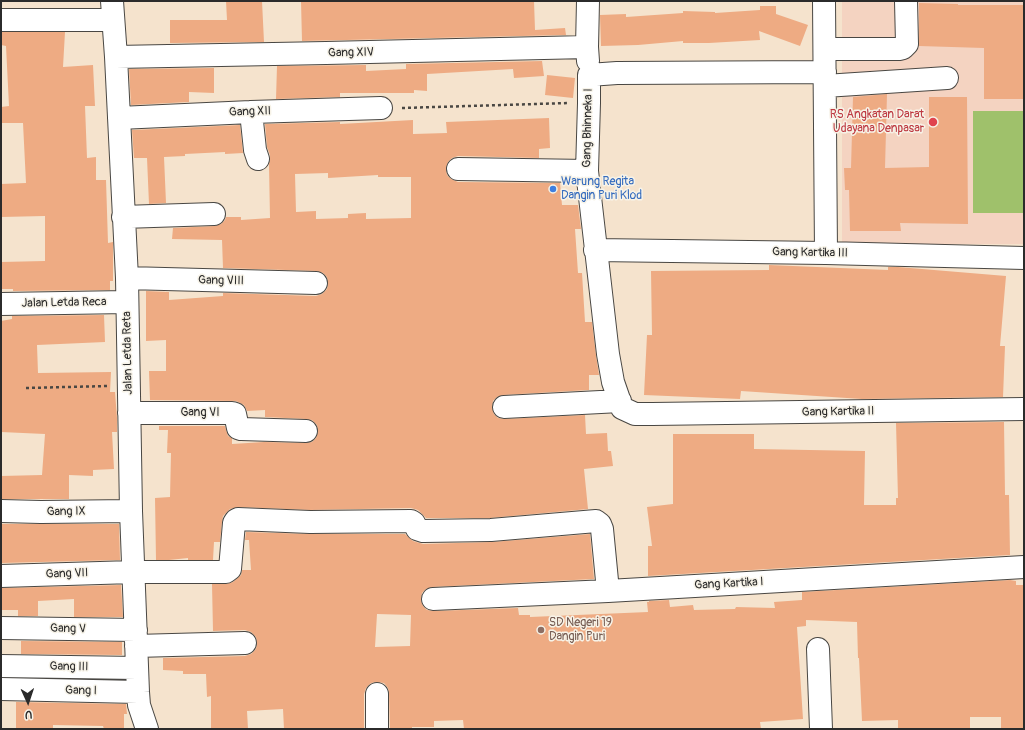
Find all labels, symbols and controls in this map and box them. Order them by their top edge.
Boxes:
street label: Gang XIV [328,45,374,61]
street label: Gang Bhinneka I [580,88,596,168]
street label: Gang XII [229,104,271,120]
place label: RS Angkatan Darat Udayana Denpasar [830,108,924,136]
marker: RS Angkatan Darat Udayana Denpasar [927,116,939,128]
place label: Warung Regita Dangin Puri Klod [561,175,642,203]
marker: Warung Regita Dangin Puri Klod [548,184,558,194]
street label: Gang Kartika III [772,245,848,261]
street label: Gang VIII [198,273,244,289]
street label: Jalan Letda Reca [21,295,107,311]
street label: Jalan Letda Reta [120,311,136,395]
street label: Gang Kartika II [802,404,874,420]
street label: Gang VI [180,406,220,420]
street label: Gang IX [46,504,86,520]
street label: Gang VII [45,566,89,582]
street label: Gang Kartika I [694,575,764,593]
place label: SD Negeri 19 Dangin Puri [549,616,612,644]
street label: Gang V [50,621,86,637]
marker: SD Negeri 19 Dangin Puri [536,625,546,635]
street label: Gang III [49,659,89,675]
north arrow [8,682,48,722]
street label: Gang I [65,684,97,698]
text: U [25,708,33,721]

